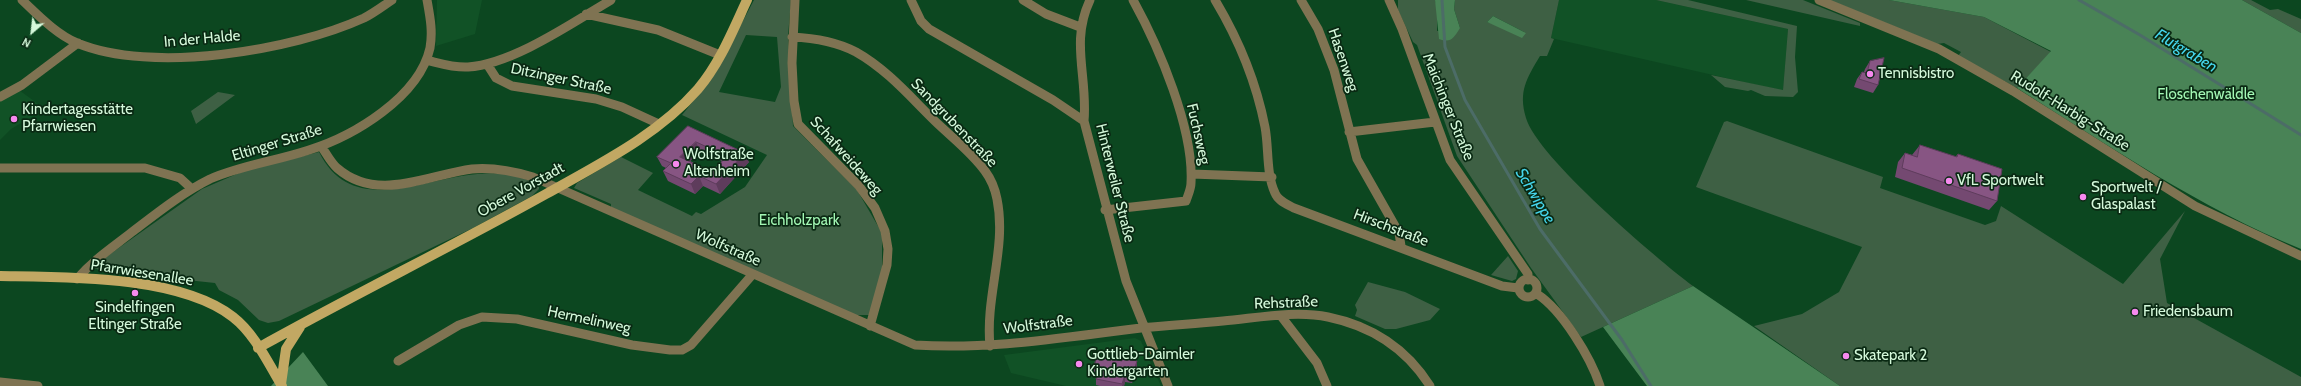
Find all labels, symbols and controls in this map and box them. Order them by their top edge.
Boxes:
north arrow [12,12,52,52]
water label: Flutgraben [2152,25,2220,77]
street label: Hasenweg [1324,26,1362,94]
street label: In der Halde [163,27,241,51]
text: N [20,35,33,51]
street label: Maichinger Straße [1418,51,1478,163]
street label: Ditzinger Straße [509,60,613,98]
place label: Tennisbistro [1878,65,1954,83]
street label: Rudolf-Harbig-Straße [2007,67,2133,155]
marker: Tennisbistro [1865,69,1875,79]
street label: Sandgrubenstraße [907,75,1001,171]
park label: Floschenwäldle [2157,86,2255,104]
place label: Kindertagesstätte Pfarrwiesen [22,101,133,136]
street label: Fuchsweg [1182,102,1214,166]
street label: Schafweideweg [806,113,886,199]
marker: Kindertagesstätte Pfarrwiesen [9,114,19,124]
street label: Eltinger Straße [230,121,324,165]
street label: Hinterweiler Straße [1092,122,1138,244]
place label: Wolfstraße Altenheim [684,146,754,181]
street label: Obere Vorstadt [475,159,567,221]
marker: Wolfstraße Altenheim [671,159,681,169]
water label: Schwippe [1511,165,1559,227]
place label: VfL Sportwelt [1957,172,2044,190]
marker: VfL Sportwelt [1944,176,1954,186]
place label: Sportwelt / Glaspalast [2091,179,2161,214]
marker: Sportwelt / Glaspalast [2078,192,2088,202]
street label: Hirschstraße [1351,205,1431,251]
park label: Eichholzpark [759,212,839,230]
street label: Wolfstraße [692,226,764,270]
street label: Pfarrwiesenallee [89,256,195,290]
marker: Sindelfingen Eltinger Straße [130,288,140,298]
street label: Rehstraße [1254,293,1318,313]
place label: Sindelfingen Eltinger Straße [88,299,182,334]
street label: Hermelinweg [546,302,632,338]
place label: Friedensbaum [2143,303,2233,321]
marker: Friedensbaum [2130,307,2140,317]
street label: Wolfstraße [1002,312,1074,338]
place label: Gottlieb-Daimler Kindergarten [1087,346,1195,381]
place label: Skatepark 2 [1854,347,1927,365]
marker: Skatepark 2 [1841,351,1851,361]
marker: Gottlieb-Daimler Kindergarten [1074,359,1084,369]

